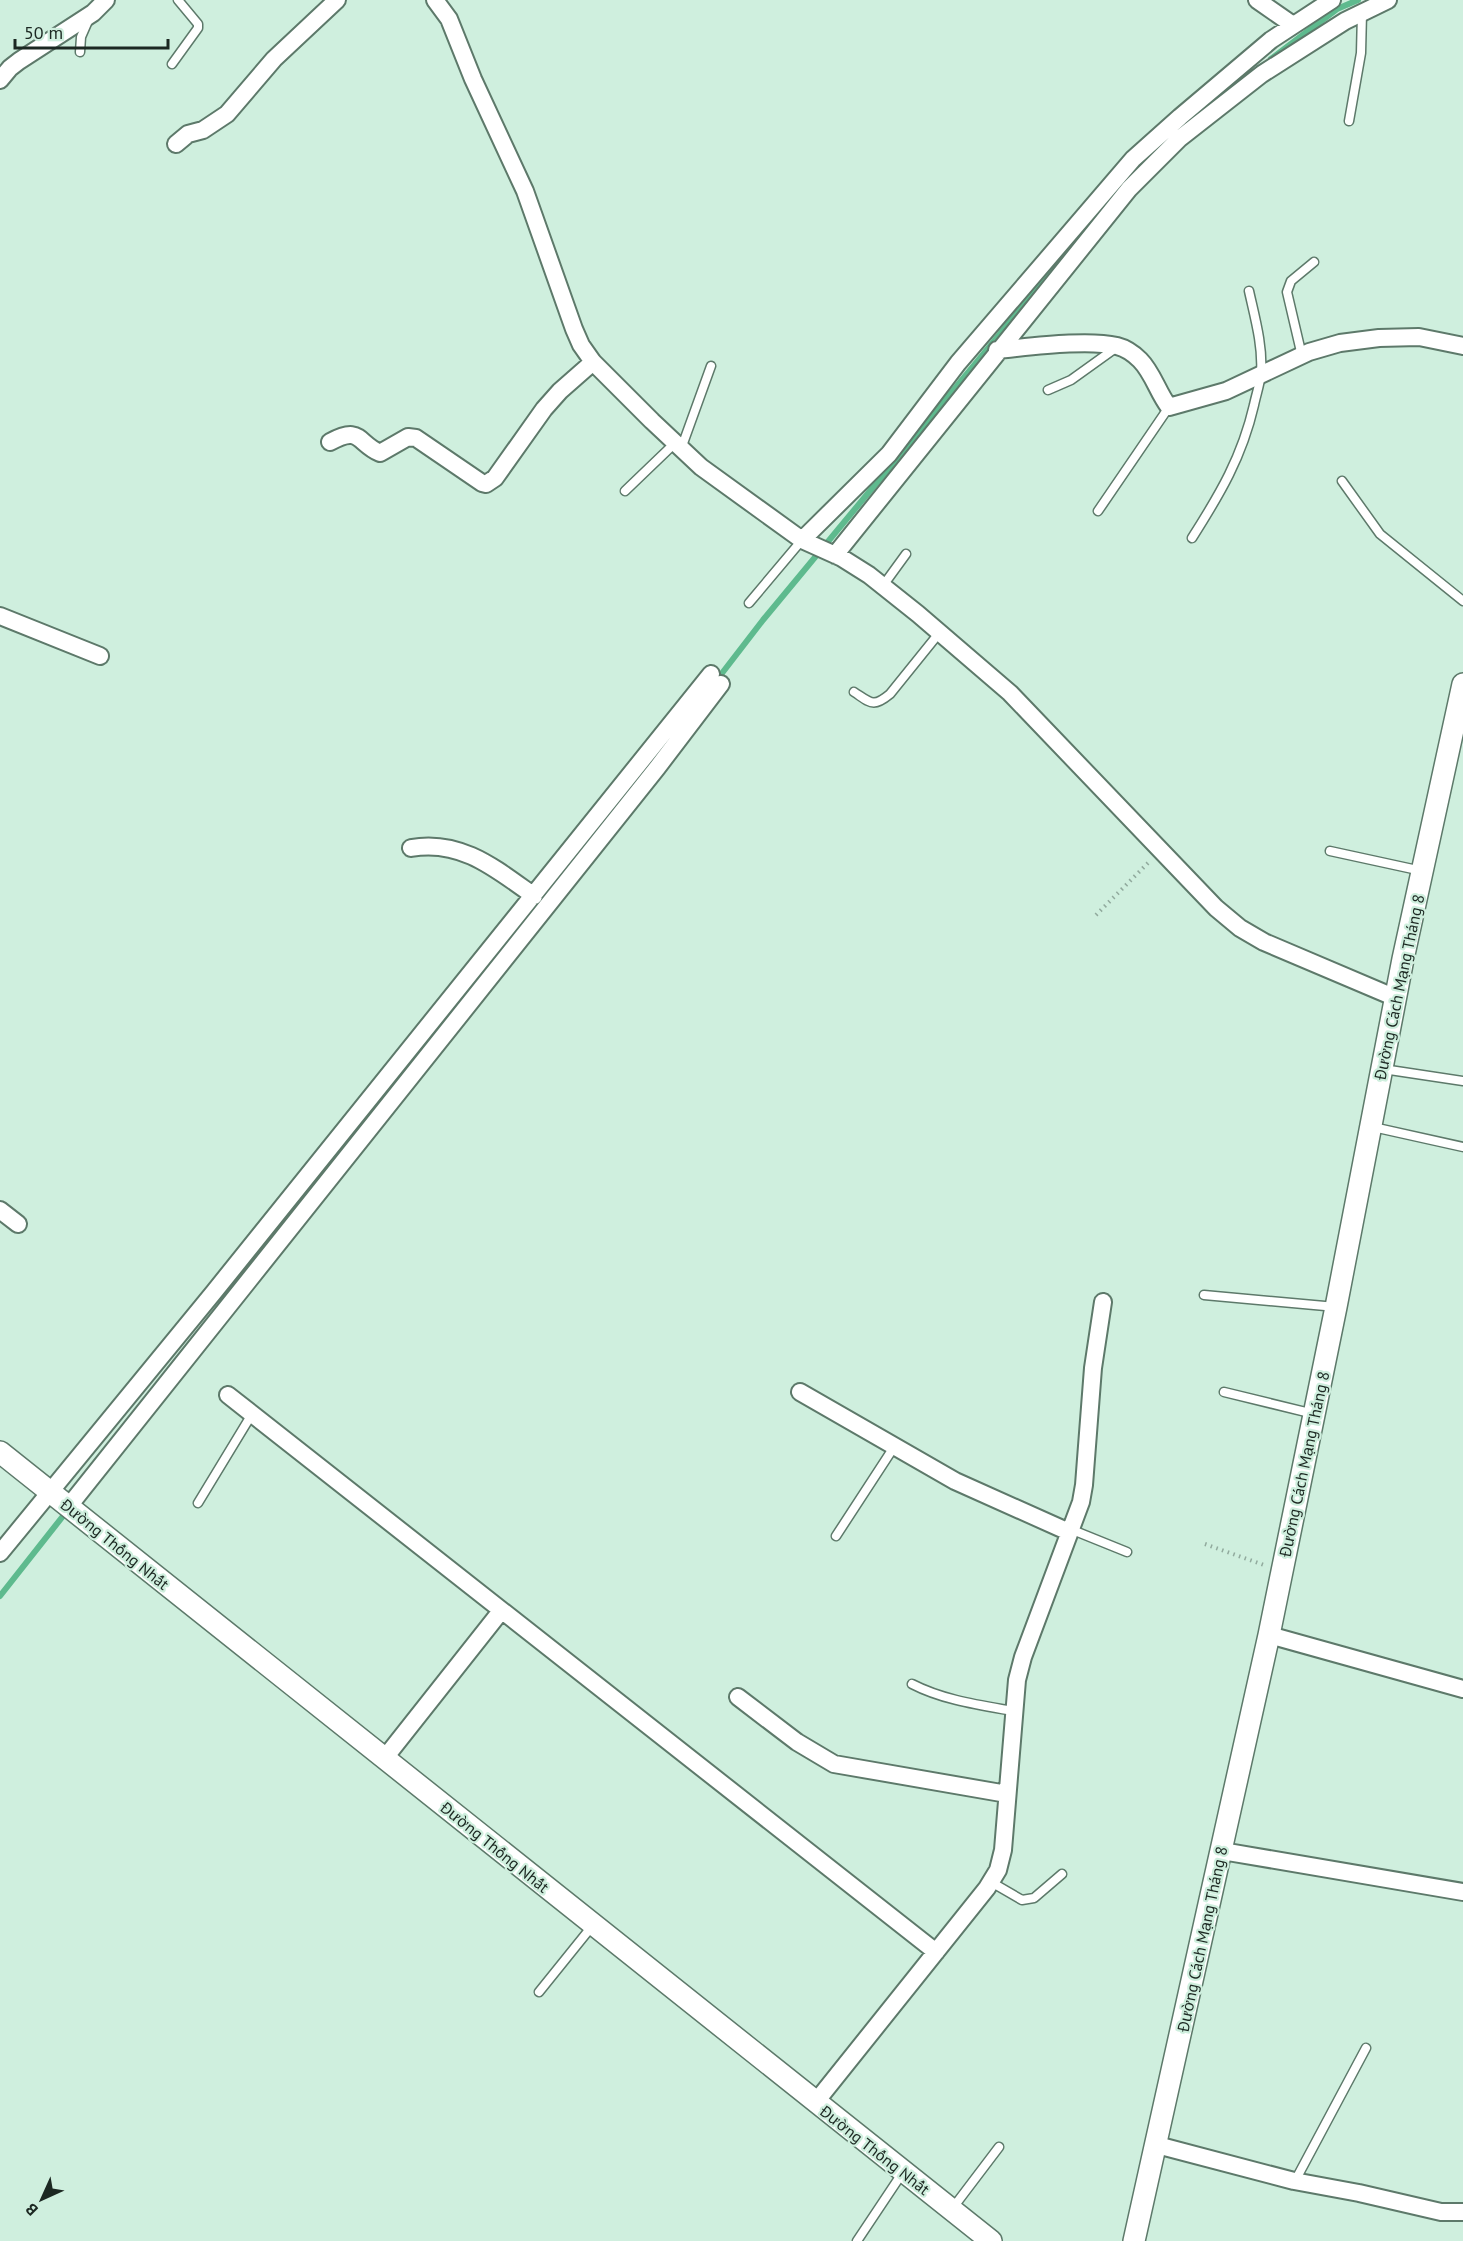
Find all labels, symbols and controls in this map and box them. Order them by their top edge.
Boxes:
scale bar [15,12,168,50]
text: 50 m [24,21,63,44]
street label: Đường Cách Mạng Tháng 8 [1369,892,1428,1083]
street label: Đường Cách Mạng Tháng 8 [1274,1369,1333,1560]
street label: Đường Thống Nhất [56,1494,174,1594]
street label: Đường Thống Nhất [436,1797,554,1897]
street label: Đường Cách Mạng Tháng 8 [1172,1844,1231,2035]
street label: Đường Thống Nhất [815,2100,934,2199]
north arrow [12,2169,72,2229]
text: B [21,2199,42,2220]

